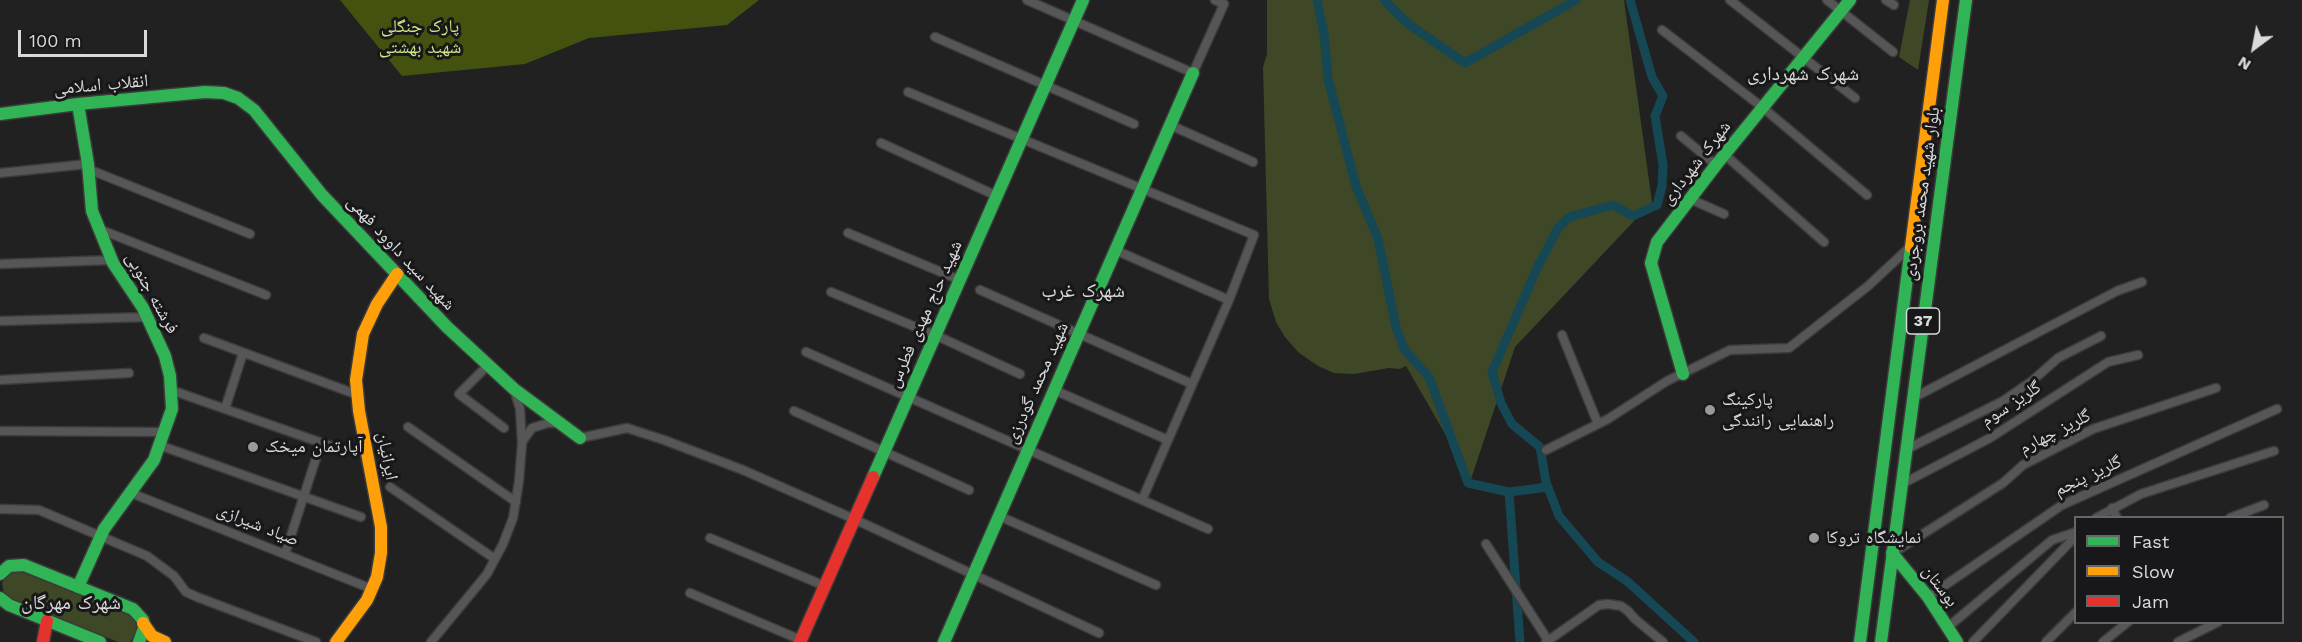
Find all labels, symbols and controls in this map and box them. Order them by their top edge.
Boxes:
park label: پارک جنگلی شهید بهشتی [379,16,461,58]
scale bar [21,18,150,56]
north arrow [2224,18,2284,78]
text: 100 m [29,30,82,51]
text: N [2234,52,2254,75]
district label: شهرک شهرداری [1747,62,1859,86]
street label: انقلاب اسلامی [53,70,149,100]
street label: بلوار شهید محمد بروجردی [1899,106,1945,282]
street label: شهرک شهرداری [1656,117,1736,209]
street label: شهید سید داوود فهمی [342,191,460,315]
street label: شهید حاج مهدی فطرس [883,237,967,391]
street label: فرشته جنوبی [121,248,183,338]
district label: شهرک غرب [1041,279,1125,303]
road number: 37 [1906,308,1940,334]
street label: شهید محمد گودرزی [1001,319,1073,447]
street label: گلریز سوم [1977,376,2045,432]
place label: پارکینگ راهنمایی رانندگی [1722,389,1834,432]
marker: پارکینگ راهنمایی رانندگی [1703,403,1717,417]
street label: گلریز چهارم [2016,405,2094,459]
street label: ایرانیان [372,430,402,482]
place label: آپارتمان میخک [265,436,362,458]
marker: آپارتمان میخک [246,440,260,454]
street label: گلریز پنجم [2051,451,2125,501]
street label: صیاد شیرازی [214,499,302,551]
legend [2074,516,2284,624]
place label: نمایشگاه تروکا [1826,527,1921,549]
marker: نمایشگاه تروکا [1807,531,1821,545]
text: Fast [2132,531,2169,552]
street label: بوستان [1917,561,1963,611]
text: Slow [2132,561,2175,582]
district label: شهرک مهرگان [21,591,121,615]
text: Jam [2132,591,2169,612]

